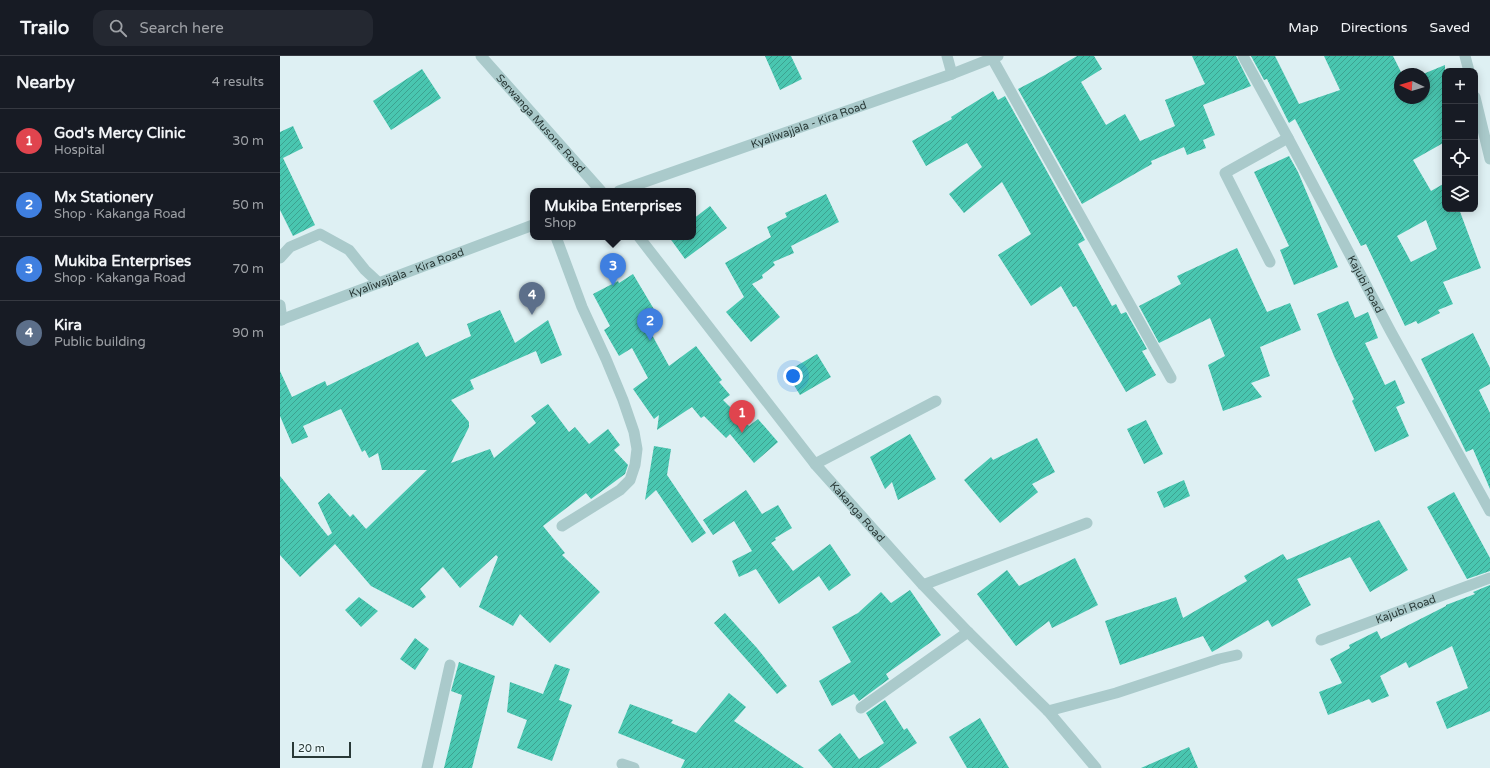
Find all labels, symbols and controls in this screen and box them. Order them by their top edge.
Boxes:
search box [93,10,373,46]
text: Trailo [20,17,69,39]
icon: search [107,17,129,39]
text: Search here [139,19,224,37]
text: Map [1288,19,1319,36]
text: Directions [1341,19,1408,36]
text: Saved [1430,19,1470,36]
north arrow [1394,68,1430,104]
map controls [1442,68,1478,212]
button: + [1442,68,1478,104]
street label: Serwanga Musone Road [494,71,588,175]
text: Nearby [16,72,75,93]
text: 4 results [212,74,264,90]
street label: Kyaliwajjala - Kira Road [749,98,868,151]
button: − [1442,104,1478,140]
text: God's Mercy Clinic [54,124,185,142]
text: 1 [25,133,33,149]
text: 30 m [232,133,264,149]
button: locate [1442,140,1478,176]
text: Hospital [54,142,105,158]
button: layers [1442,176,1478,212]
text: Mx Stationery [54,188,153,206]
popup [530,188,696,240]
text: 2 [25,197,33,213]
text: 50 m [232,197,264,213]
text: Mukiba Enterprises [544,197,682,215]
text: Shop · Kakanga Road [54,206,186,222]
text: Shop [544,215,576,231]
street label: Kyaliwajjala - Kira Road [347,245,466,300]
text: Mukiba Enterprises [54,252,191,270]
pin: 3 [600,253,626,286]
street label: Kajubi Road [1345,253,1386,315]
text: 3 [25,261,33,277]
text: 70 m [232,261,264,277]
text: Shop · Kakanga Road [54,270,186,286]
pin: 4 [519,282,545,315]
pin: 2 [637,308,663,341]
text: Kira [54,316,82,334]
text: 4 [25,325,33,341]
text: 90 m [232,325,264,341]
text: Public building [54,334,146,350]
your location [783,366,803,386]
pin: 1 [729,400,755,433]
street label: Kakanga Road [827,479,888,544]
street label: Kajubi Road [1374,592,1438,626]
scale bar [292,740,351,759]
text: 20 m [298,742,325,755]

